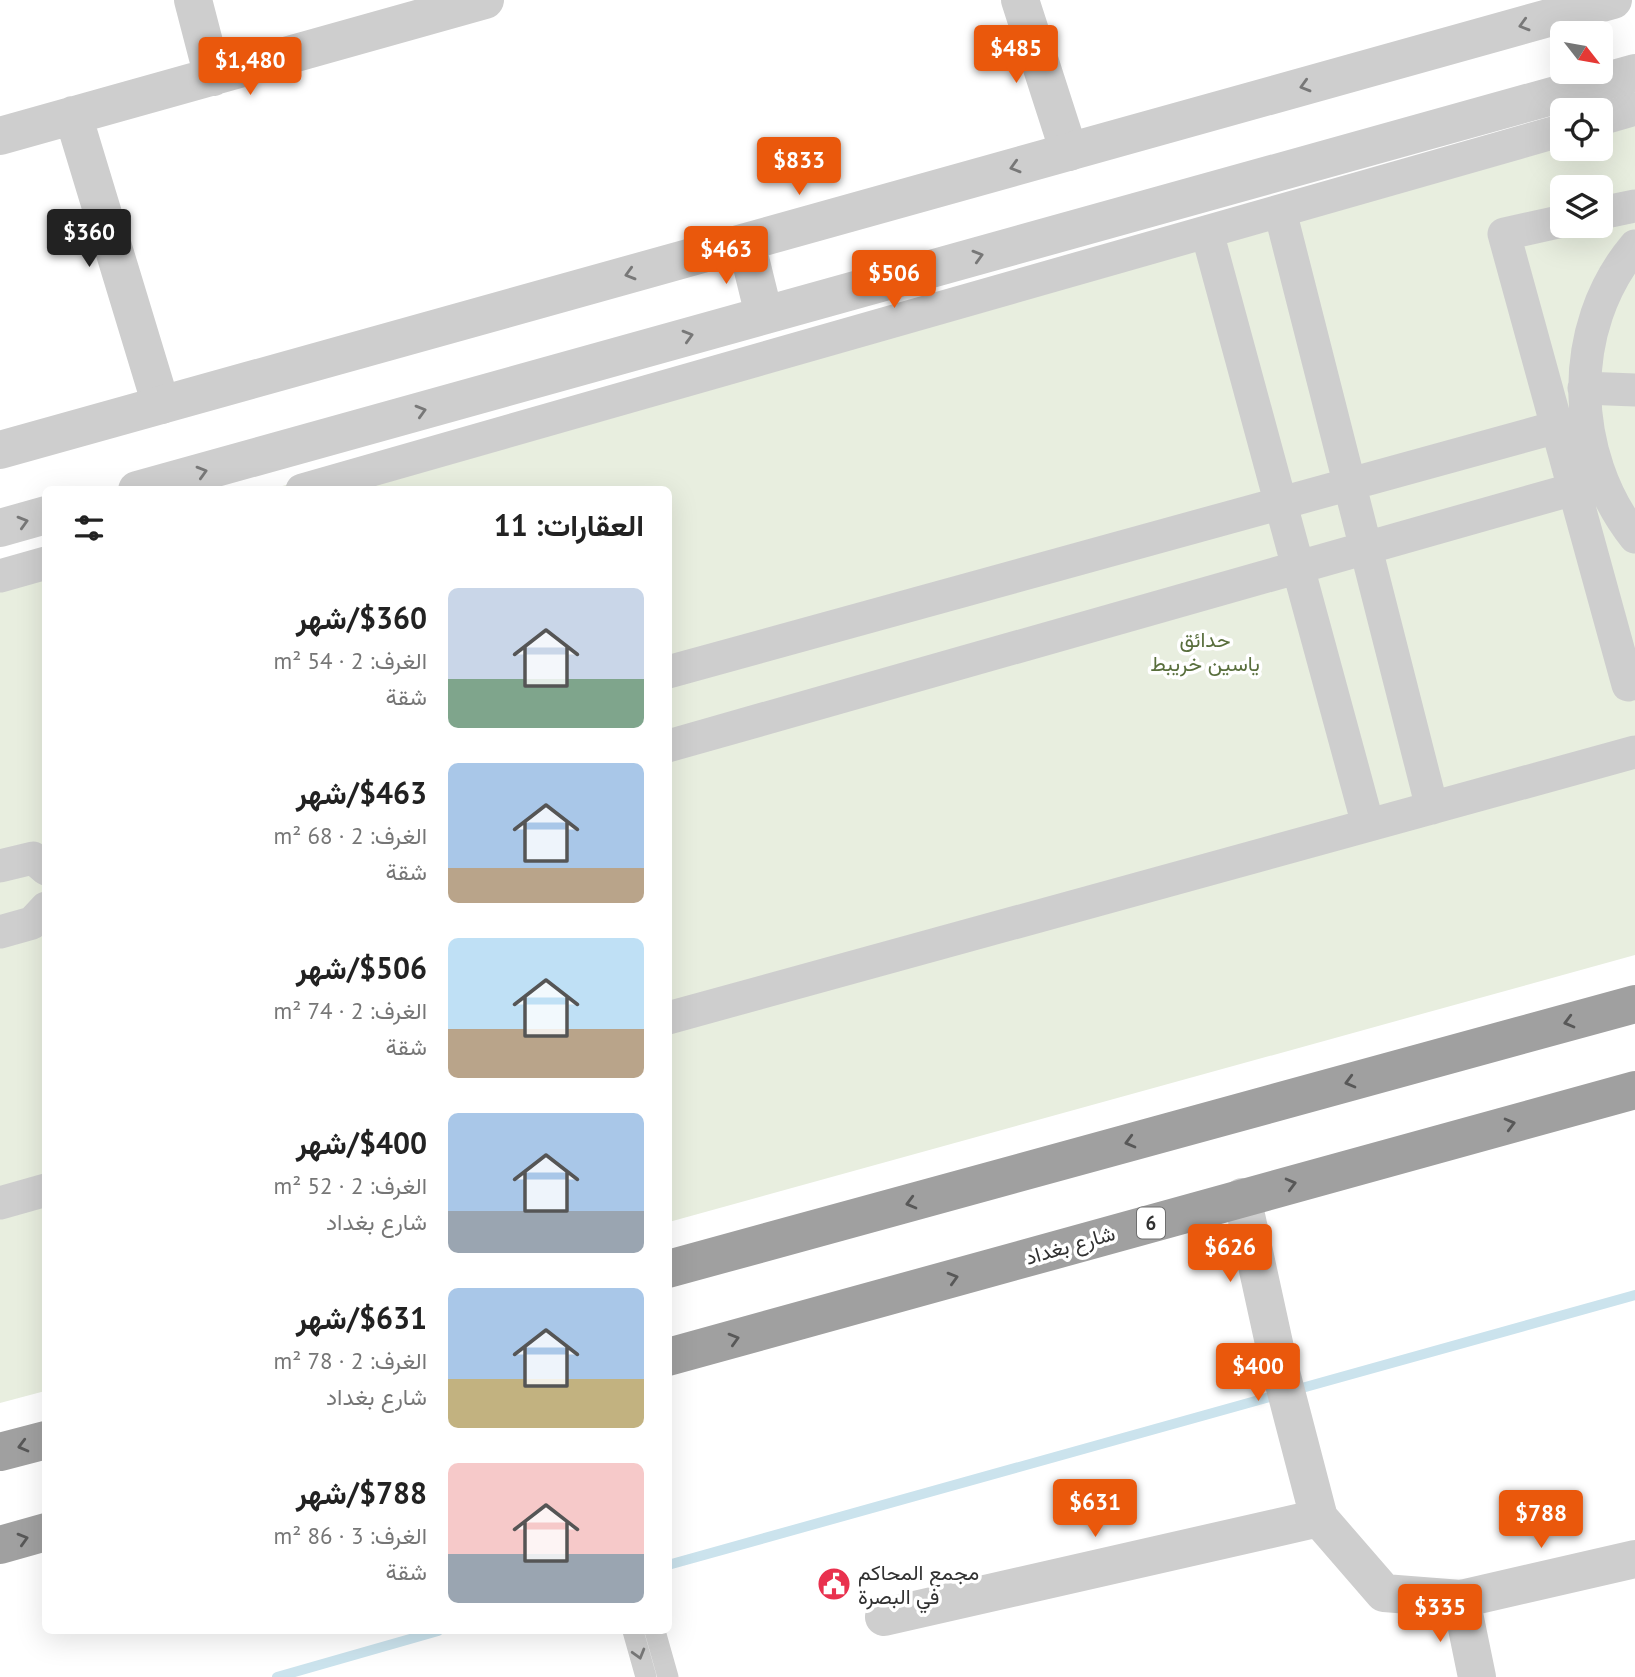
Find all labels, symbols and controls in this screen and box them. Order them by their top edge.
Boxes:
one-way arrow [1518,17,1530,31]
north arrow [1550,21,1614,84]
map controls [1550,21,1613,238]
pin: $485 [975,25,1057,85]
text: $485 [990,33,1042,62]
pin: $1,480 [193,38,307,97]
text: $1,480 [214,45,286,74]
one-way arrow [1299,78,1311,92]
button: locate [1550,98,1613,161]
pin: $833 [758,138,840,197]
text: $833 [773,145,825,174]
one-way arrow [1009,159,1021,173]
button: layers [1550,175,1613,238]
pin: $360 [48,210,130,269]
text: $360 [63,217,115,246]
pin: $463 [685,226,767,286]
text: $463 [700,234,752,263]
one-way arrow [972,249,984,264]
pin: $506 [853,250,935,310]
text: $506 [868,258,920,287]
one-way arrow [625,266,637,281]
one-way arrow [682,330,694,345]
one-way arrow [415,404,427,419]
one-way arrow [196,465,208,480]
text: العقارات: 11 [494,505,644,544]
icon: filters [70,509,108,547]
one-way arrow [17,515,29,530]
text: $360/شهر [296,598,427,637]
icon: home [504,616,588,700]
park label: حدائق ياسين خريبط [1150,626,1260,677]
text: الغرف: 2 · 54 m² [273,646,427,675]
text: شقة [385,682,427,711]
text: $463/شهر [296,773,427,812]
icon: home [504,791,588,875]
text: الغرف: 2 · 68 m² [273,821,427,850]
text: شقة [385,857,427,886]
text: $506/شهر [296,948,427,987]
icon: home [504,966,588,1050]
text: الغرف: 2 · 74 m² [273,996,427,1025]
one-way arrow [1563,1014,1575,1028]
text: شقة [385,1032,427,1061]
one-way arrow [1344,1074,1356,1088]
one-way arrow [1504,1118,1516,1132]
text: $400/شهر [296,1123,427,1162]
one-way arrow [1125,1134,1137,1149]
icon: home [504,1141,588,1225]
text: الغرف: 2 · 52 m² [273,1171,427,1200]
one-way arrow [1284,1178,1296,1192]
one-way arrow [905,1194,917,1209]
text: شارع بغداد [326,1207,427,1236]
road number: 6 [1137,1208,1165,1238]
street label: شارع بغداد [1022,1219,1118,1272]
pin: $626 [1189,1224,1271,1284]
text: $626 [1204,1232,1256,1261]
one-way arrow [947,1272,959,1286]
text: $631/شهر [296,1298,427,1337]
icon: home [504,1316,588,1400]
one-way arrow [728,1333,740,1347]
pin: $400 [1217,1344,1299,1403]
text: الغرف: 2 · 78 m² [273,1346,427,1375]
text: $400 [1232,1351,1284,1380]
text: شارع بغداد [326,1382,427,1411]
one-way arrow [17,1438,29,1452]
text: $788/شهر [296,1473,427,1512]
pin: $631 [1054,1480,1136,1539]
text: $631 [1069,1487,1121,1516]
pin: $788 [1500,1490,1582,1550]
icon: home [504,1491,588,1575]
text: $788 [1515,1498,1567,1527]
text: الغرف: 3 · 86 m² [273,1521,427,1550]
one-way arrow [17,1533,29,1547]
text: شقة [385,1557,427,1586]
place label: مجمع المحاكم في البصرة [858,1559,979,1614]
public building icon: مجمع المحاكم في البصرة [815,1565,853,1603]
pin: $335 [1399,1584,1481,1644]
text: $335 [1414,1592,1466,1621]
one-way arrow [631,1648,646,1660]

